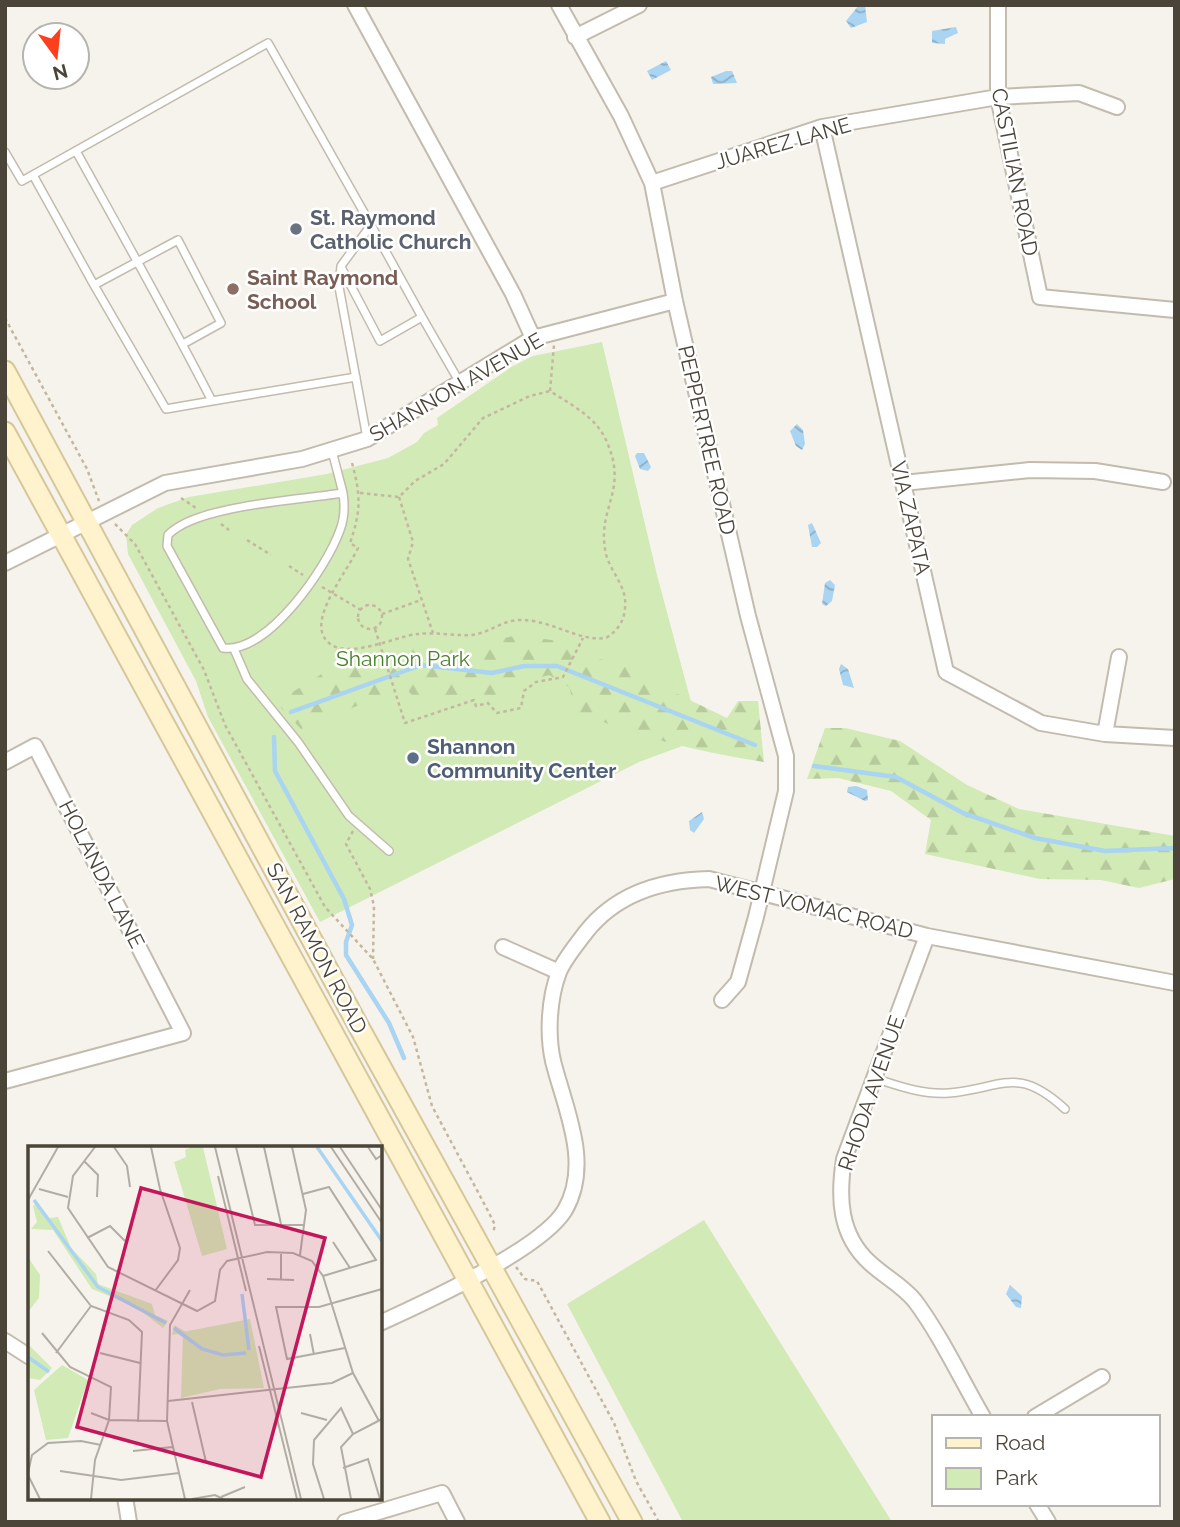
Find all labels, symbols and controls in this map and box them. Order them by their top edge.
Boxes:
north arrow [21,21,91,91]
text: N [51,60,70,85]
street label: CASTILIAN ROAD [986,86,1044,258]
street label: JUAREZ LANE [712,112,854,174]
place label: St. Raymond Catholic Church [310,205,471,254]
marker: St. Raymond Catholic Church [288,221,304,237]
place label: Saint Raymond School [247,265,398,314]
marker: Saint Raymond School [225,281,241,297]
street label: SHANNON AVENUE [365,327,547,447]
street label: PEPPERTREE ROAD [673,343,741,537]
street label: VIA ZAPATA [886,459,936,577]
park label: Shannon Park [336,646,470,671]
place label: Shannon Community Center [427,734,616,783]
marker: Shannon Community Center [405,750,421,766]
street label: HOLANDA LANE [54,796,150,952]
street label: SAN RAMON ROAD [261,858,373,1038]
street label: WEST VOMAC ROAD [712,870,916,944]
street label: RHODA AVENUE [833,1012,909,1174]
inset map [28,1146,382,1499]
legend [932,1415,1159,1506]
text: Road [995,1430,1045,1455]
text: Park [995,1465,1038,1490]

